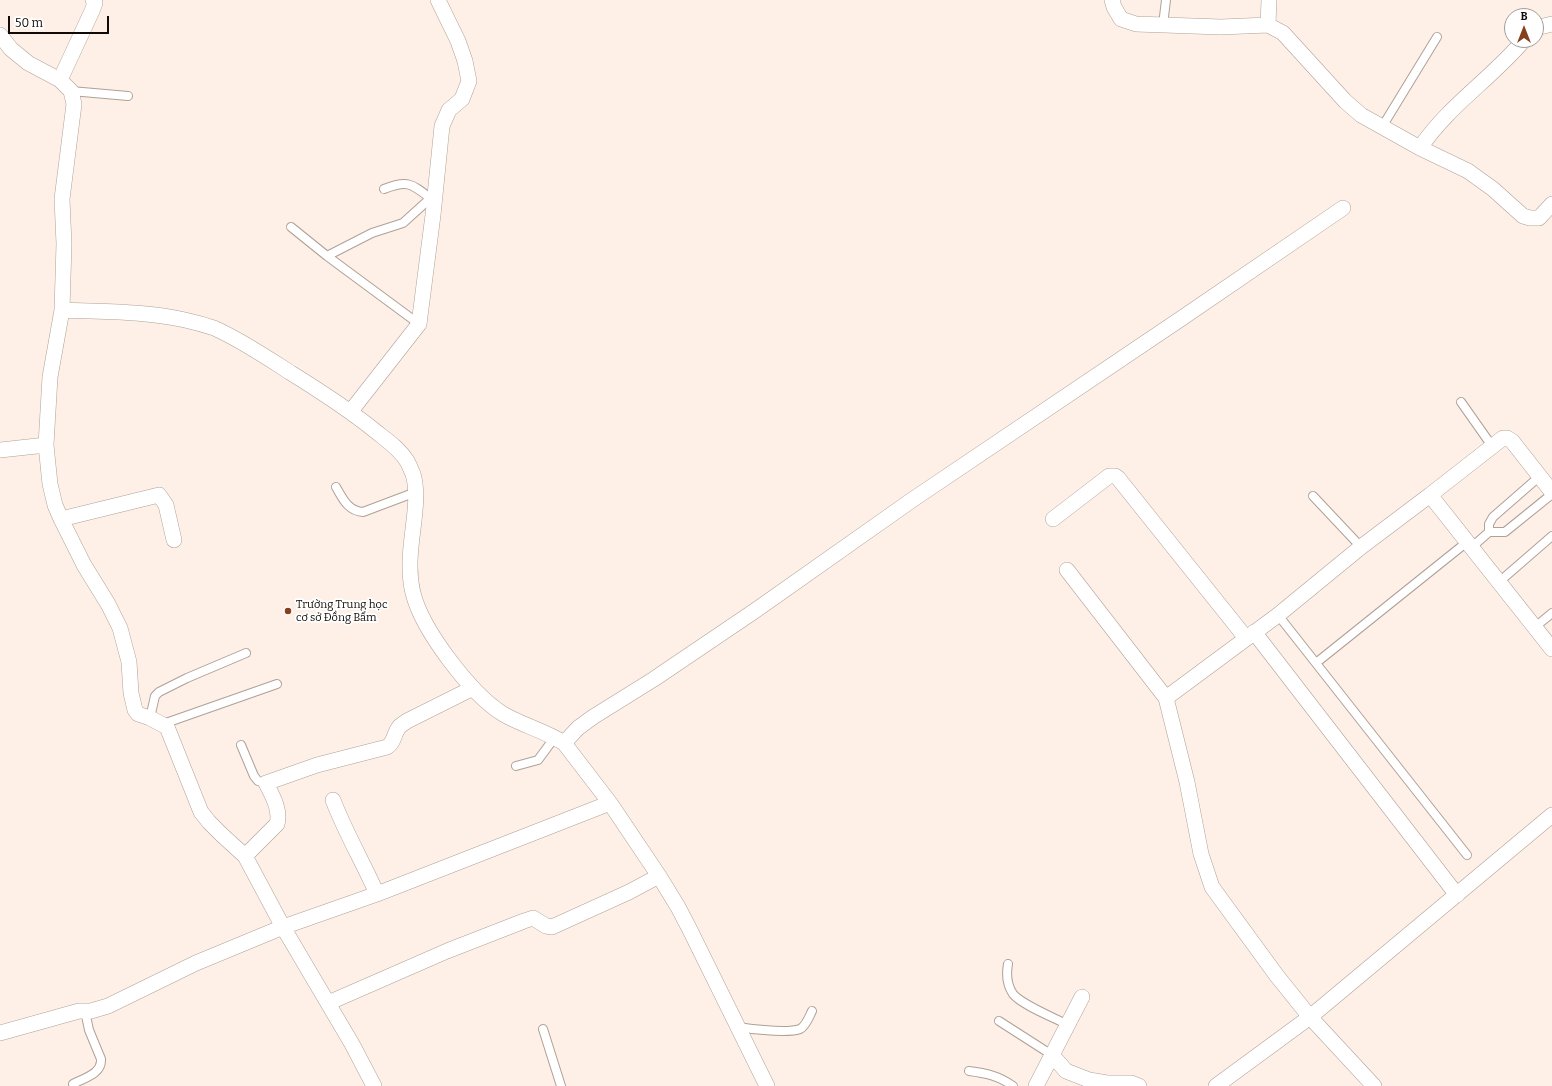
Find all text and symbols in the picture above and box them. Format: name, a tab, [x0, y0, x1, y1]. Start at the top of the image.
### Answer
scale bar	[10, 8, 111, 34]
north arrow	[1504, 8, 1544, 48]
text: B	[1520, 10, 1528, 23]
text: 50 m	[15, 16, 43, 30]
place label: Trường Trung học cơ sở Đồng Bẩm	[296, 598, 388, 624]
marker: Trường Trung học cơ sở Đồng Bẩm	[283, 606, 293, 616]

